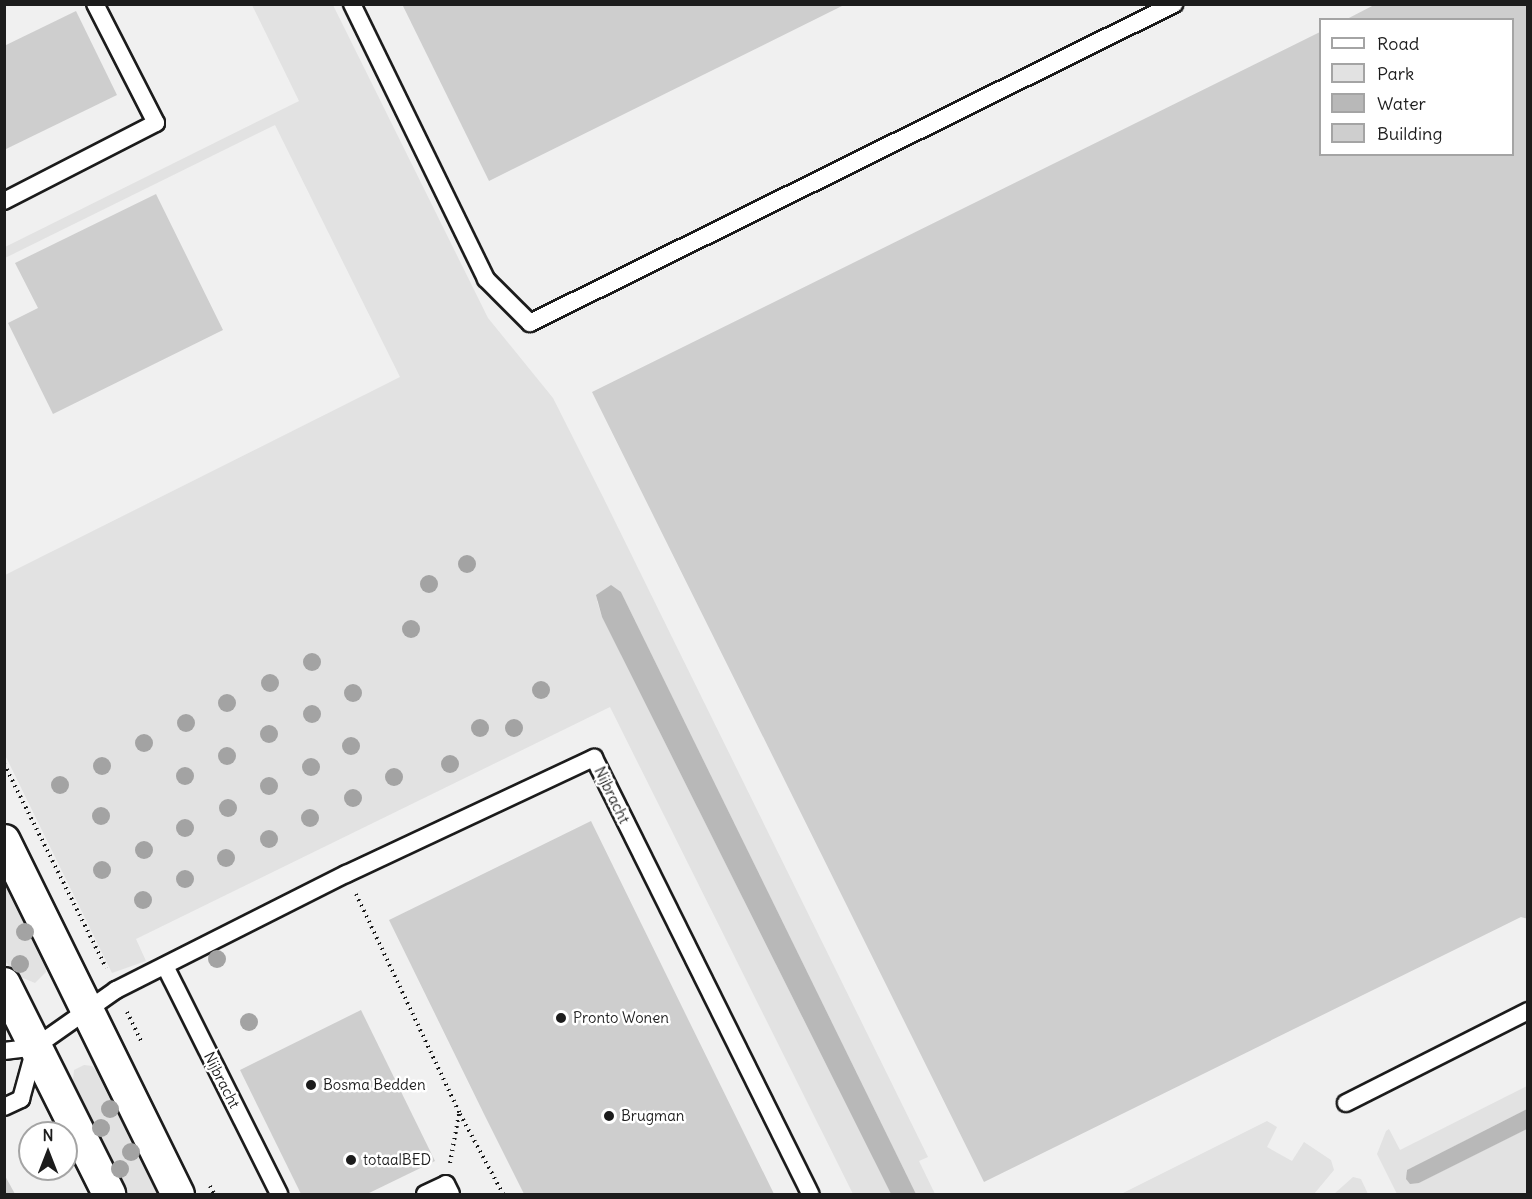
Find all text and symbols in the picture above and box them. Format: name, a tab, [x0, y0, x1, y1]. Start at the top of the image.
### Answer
legend	[1319, 18, 1514, 156]
text: Road	[1377, 32, 1419, 55]
text: Park	[1377, 62, 1414, 85]
text: Water	[1377, 92, 1426, 115]
text: Building	[1377, 122, 1442, 145]
street label: Nijbracht	[591, 764, 633, 826]
place label: Pronto Wonen	[573, 1009, 669, 1027]
marker: Pronto Wonen	[554, 1011, 568, 1025]
street label: Nijbracht	[200, 1049, 244, 1111]
place label: Bosma Bedden	[323, 1076, 426, 1094]
marker: Bosma Bedden	[304, 1078, 318, 1092]
place label: Brugman	[621, 1107, 684, 1125]
marker: Brugman	[602, 1109, 616, 1123]
north arrow	[18, 1121, 78, 1181]
text: N	[42, 1125, 54, 1145]
place label: totaalBED	[363, 1151, 431, 1169]
marker: totaalBED	[344, 1153, 358, 1167]

